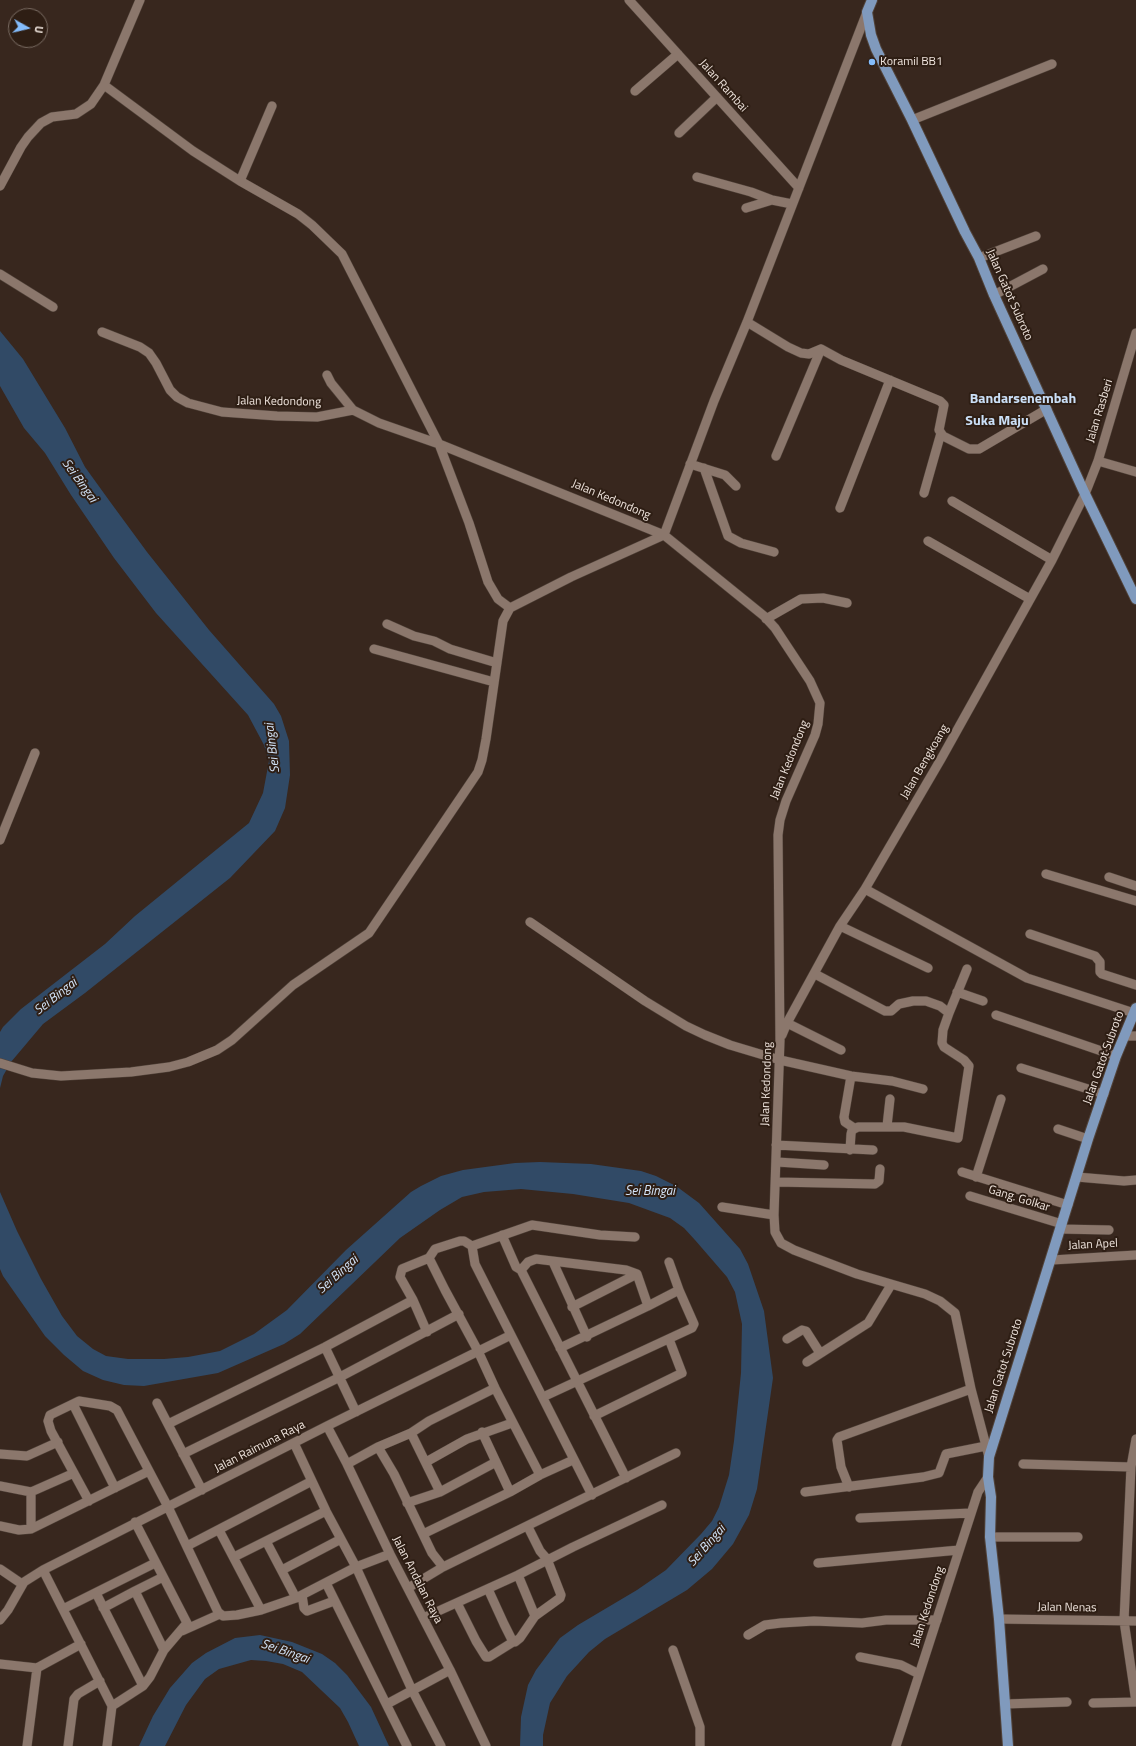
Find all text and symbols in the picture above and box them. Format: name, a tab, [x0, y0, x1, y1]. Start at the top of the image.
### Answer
north arrow	[8, 8, 48, 48]
text: U	[30, 25, 47, 34]
place label: Koramil BB1	[880, 55, 943, 69]
street label: Jalan Rambai	[696, 57, 750, 115]
marker: Koramil BB1	[867, 57, 877, 67]
street label: Jalan Gatot Subroto	[982, 247, 1036, 343]
street label: Jalan Rasberi	[1084, 378, 1116, 444]
district label: Bandarsenembah	[970, 392, 1076, 408]
street label: Jalan Kedondong	[237, 394, 321, 410]
district label: Suka Maju	[965, 414, 1029, 430]
water label: Sei Bingai	[58, 456, 100, 506]
street label: Jalan Kedondong	[569, 477, 653, 523]
street label: Jalan Kedondong	[768, 718, 812, 802]
water label: Sei Bingai	[262, 722, 284, 774]
street label: Jalan Bengkoang	[898, 722, 952, 802]
water label: Sei Bingai	[32, 975, 80, 1019]
street label: Jalan Gatot Subroto	[1080, 1009, 1128, 1107]
street label: Jalan Kedondong	[758, 1042, 776, 1126]
street label: Gang. Golkar	[986, 1183, 1052, 1215]
water label: Sei Bingai	[625, 1184, 675, 1200]
street label: Jalan Apel	[1068, 1237, 1118, 1253]
water label: Sei Bingai	[314, 1252, 362, 1298]
street label: Jalan Gatot Subroto	[982, 1317, 1026, 1415]
street label: Jalan Raimuna Raya	[212, 1418, 308, 1476]
water label: Sei Bingai	[685, 1522, 729, 1570]
street label: Jalan Andalan Raya	[389, 1534, 445, 1626]
street label: Jalan Kedondong	[908, 1565, 948, 1649]
street label: Jalan Nenas	[1037, 1600, 1097, 1616]
water label: Sei Bingai	[259, 1636, 311, 1668]

